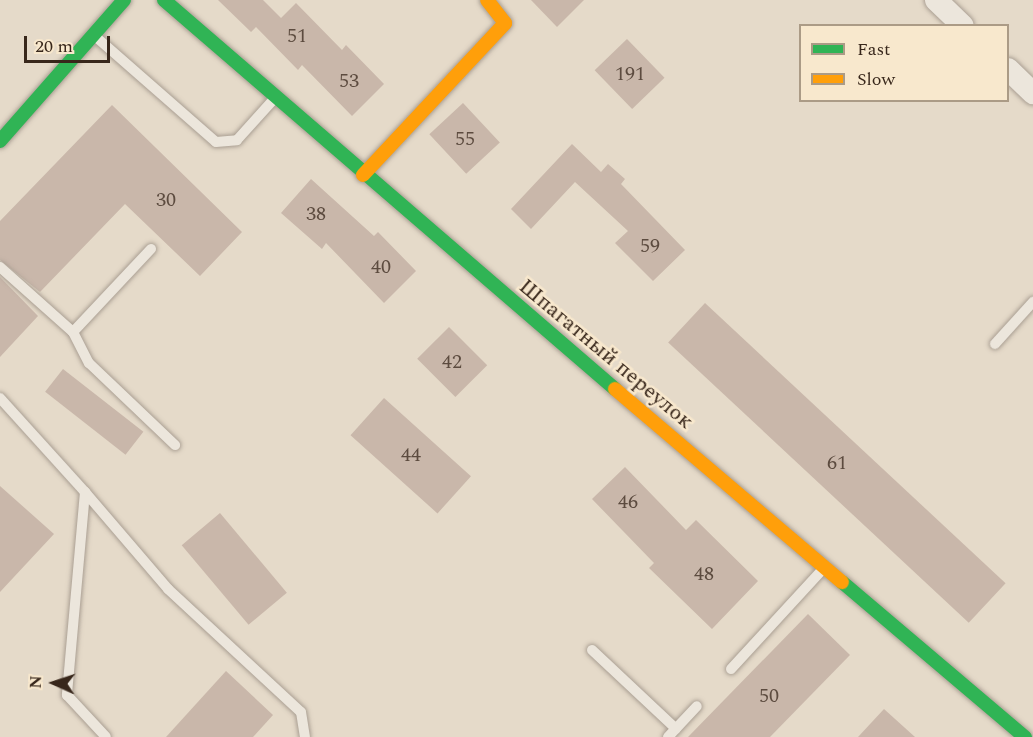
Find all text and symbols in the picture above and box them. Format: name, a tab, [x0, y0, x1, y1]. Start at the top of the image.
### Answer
scale bar	[27, 24, 112, 62]
house number: 51	[287, 24, 307, 48]
legend	[799, 24, 1009, 102]
text: 20 m	[35, 33, 73, 60]
text: Fast	[857, 36, 890, 63]
house number: 191	[615, 62, 645, 86]
text: Slow	[857, 66, 895, 93]
house number: 53	[339, 69, 359, 93]
house number: 55	[455, 127, 475, 151]
house number: 30	[156, 188, 176, 212]
house number: 38	[306, 202, 326, 226]
house number: 59	[640, 234, 660, 258]
house number: 40	[371, 255, 391, 279]
street label: Шпагатный переулок	[513, 273, 699, 435]
house number: 42	[442, 350, 462, 374]
house number: 44	[401, 443, 421, 467]
house number: 61	[827, 451, 847, 475]
house number: 46	[618, 490, 638, 514]
house number: 48	[694, 562, 714, 586]
north arrow	[24, 653, 84, 713]
text: N	[24, 675, 48, 689]
house number: 50	[759, 684, 779, 708]

